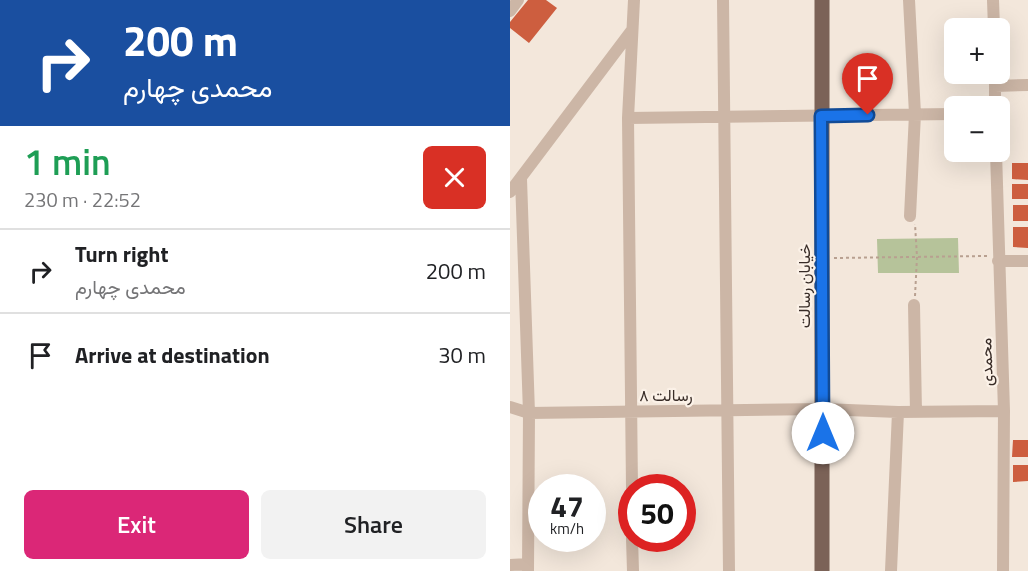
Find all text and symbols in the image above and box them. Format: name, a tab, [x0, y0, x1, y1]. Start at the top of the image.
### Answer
text: 200 m	[123, 8, 238, 72]
map controls	[944, 18, 1010, 162]
button: +	[944, 18, 1010, 84]
icon: right	[24, 24, 102, 102]
pin	[842, 53, 893, 115]
icon: arrive	[851, 62, 884, 95]
text: محمدی چهارم	[123, 66, 272, 107]
button: −	[944, 96, 1010, 162]
text: 1 min	[24, 134, 111, 189]
button: close	[423, 146, 486, 209]
text: 230 m · 22:52	[24, 184, 141, 215]
text: Turn right	[75, 237, 169, 271]
street label: خیابان رسالت	[792, 243, 816, 328]
text: 200 m	[426, 254, 486, 288]
icon: right	[24, 255, 57, 288]
text: محمدی چهارم	[75, 271, 186, 302]
street label: محمدی	[973, 337, 999, 387]
text: Arrive at destination	[75, 338, 270, 372]
text: 30 m	[438, 338, 486, 372]
icon: arrive	[24, 339, 57, 372]
street label: ۸ رسالت	[639, 383, 693, 407]
position arrow	[791, 401, 855, 465]
speed limit sign: 50	[618, 474, 696, 552]
text: 47	[550, 483, 584, 529]
button: Exit	[24, 490, 249, 559]
button: Share	[261, 490, 486, 559]
text: km/h	[550, 517, 584, 540]

